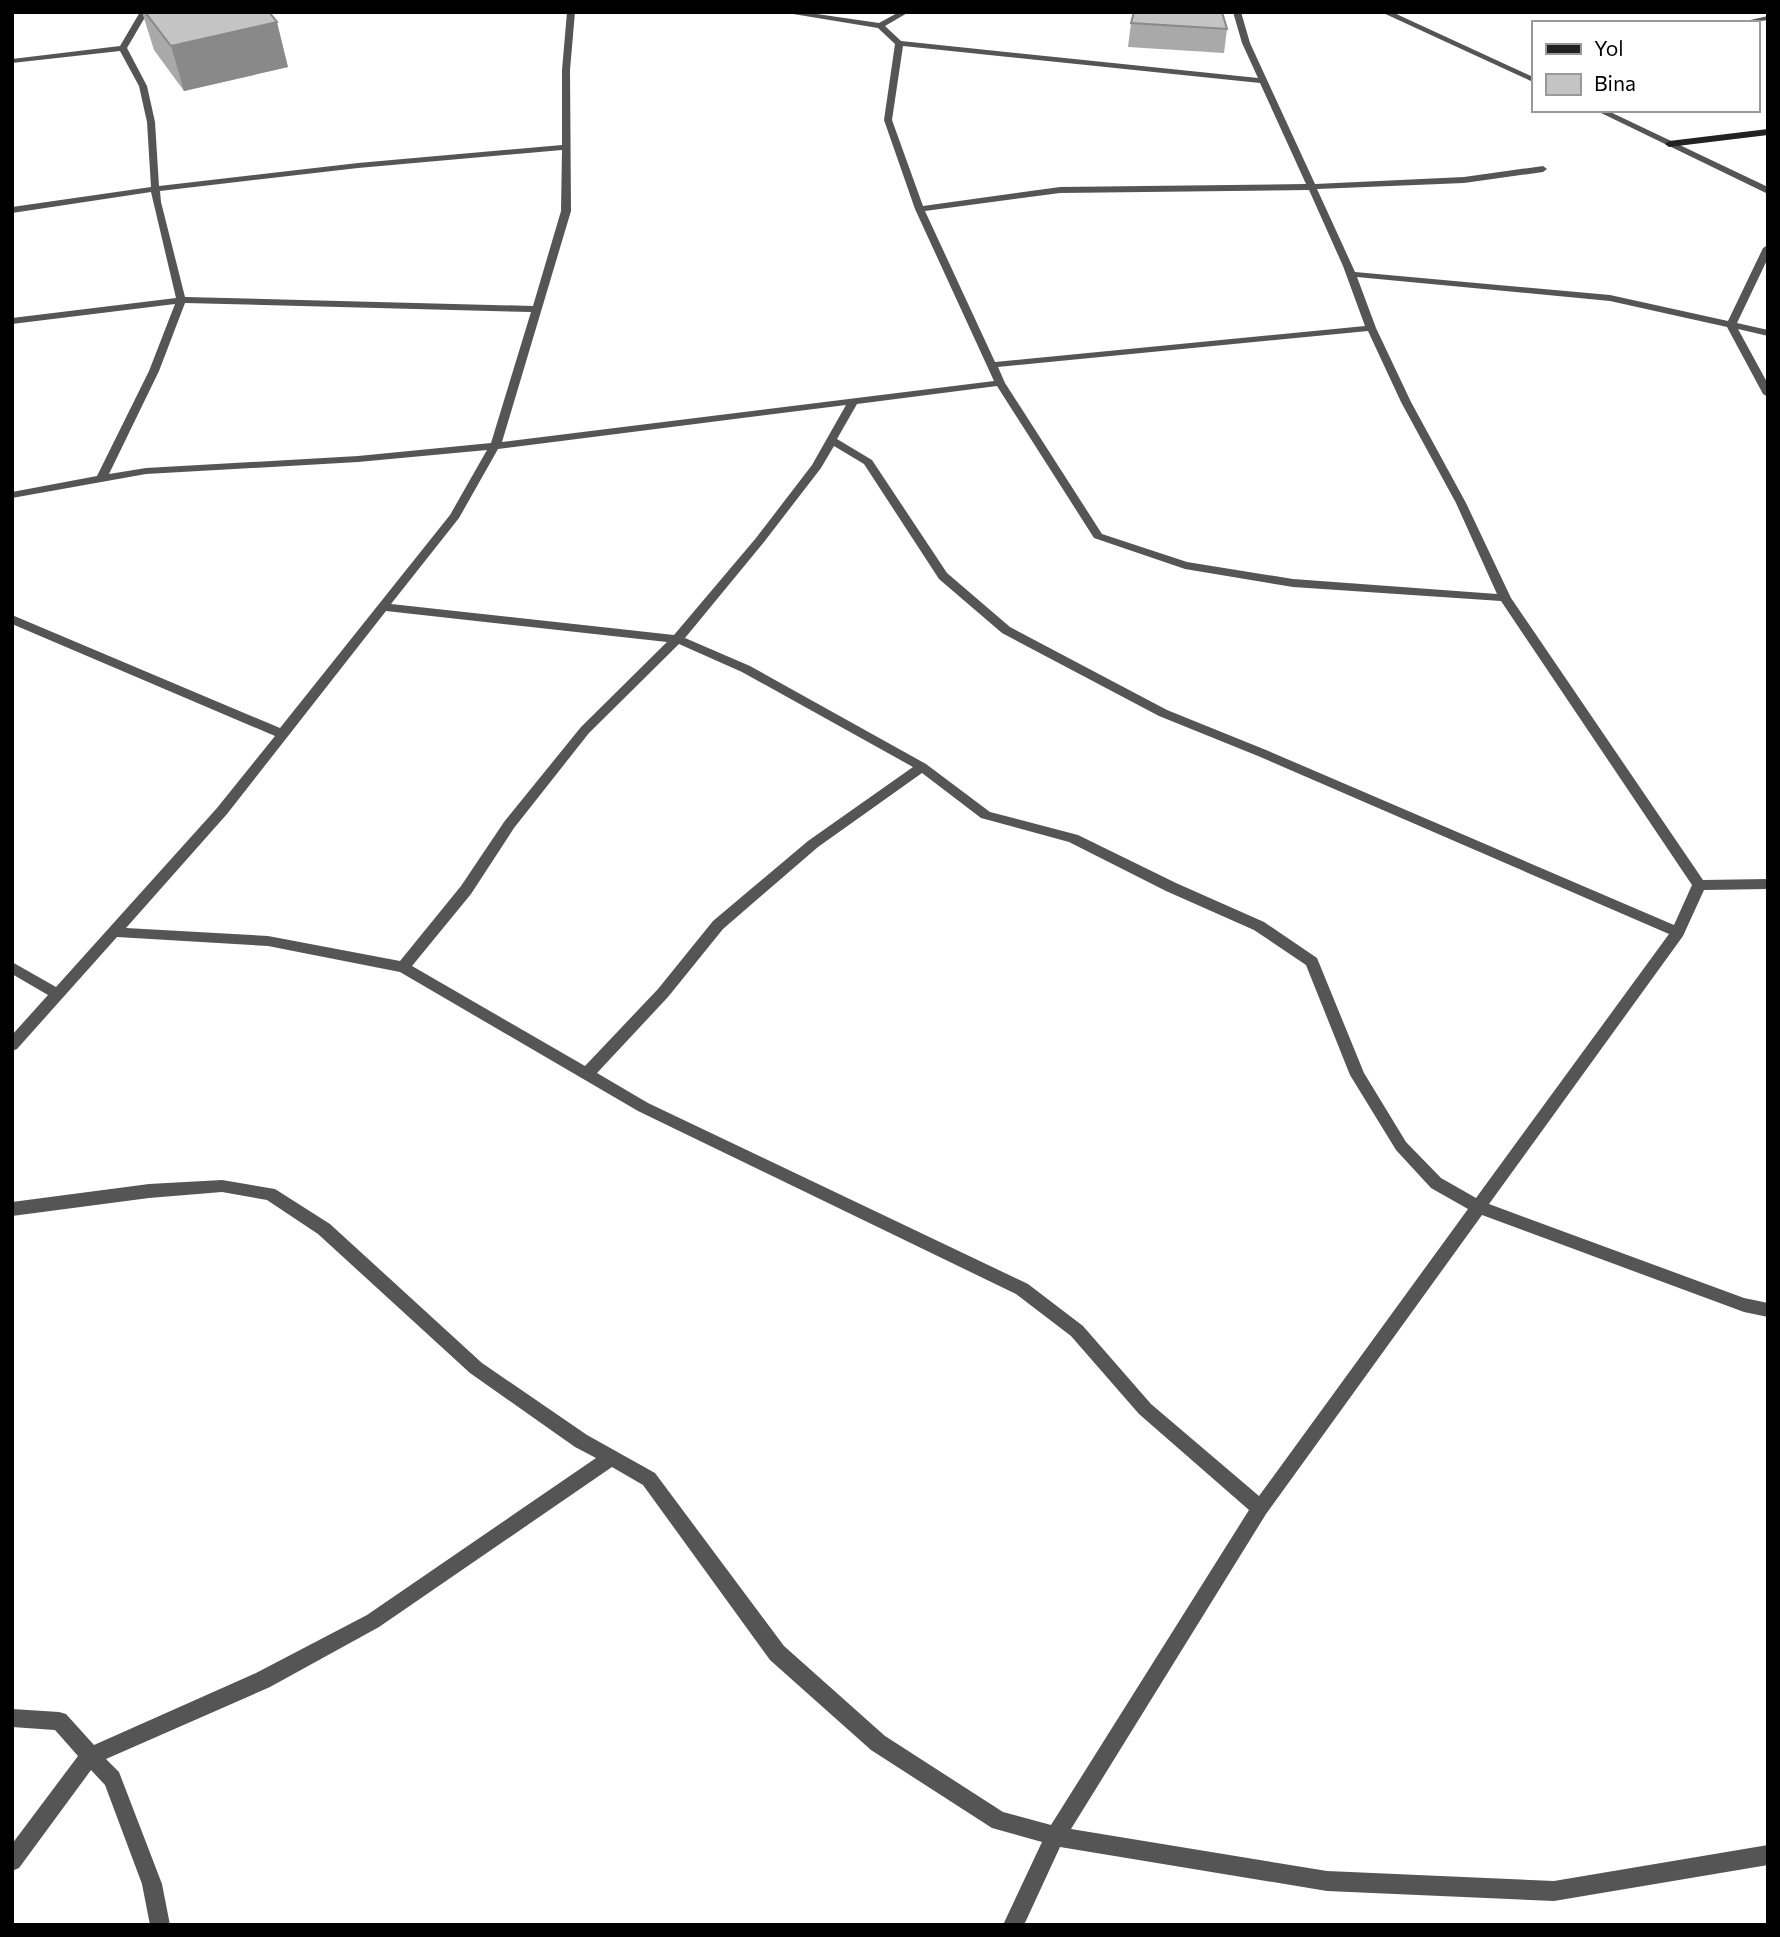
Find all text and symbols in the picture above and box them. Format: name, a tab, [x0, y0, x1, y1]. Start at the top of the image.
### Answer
legend	[1532, 21, 1759, 112]
text: Yol	[1594, 35, 1624, 60]
text: Bina	[1594, 70, 1636, 95]

